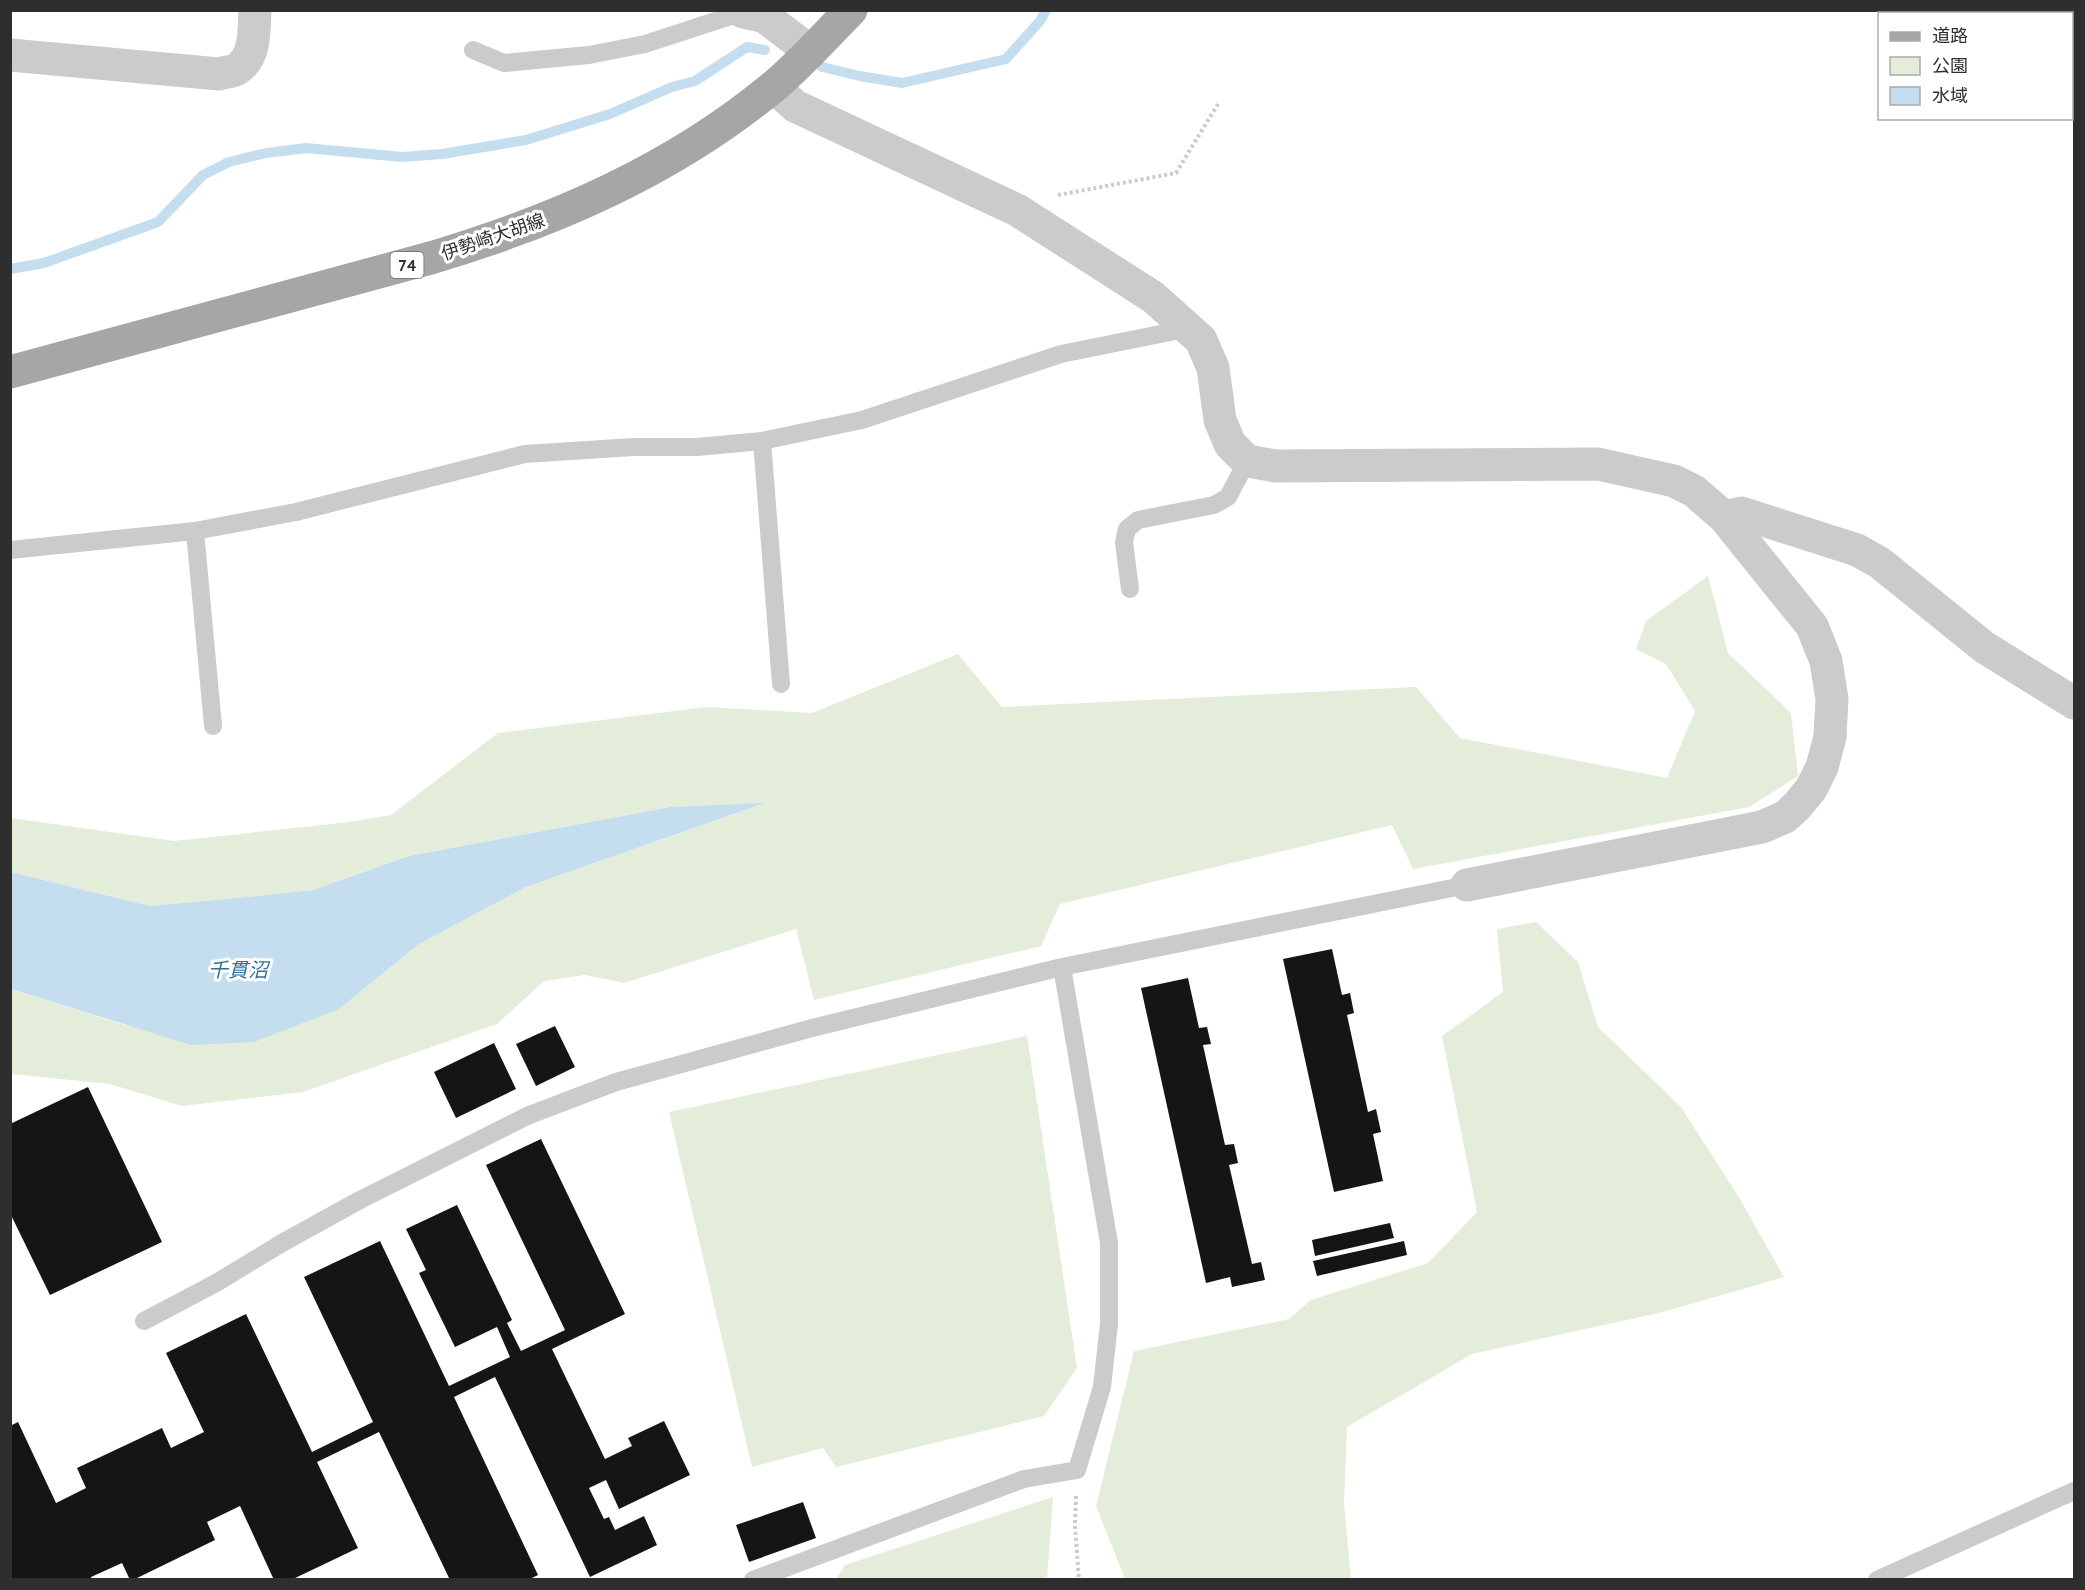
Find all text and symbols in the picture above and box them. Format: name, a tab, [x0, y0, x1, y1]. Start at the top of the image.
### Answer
legend	[1878, 12, 2073, 120]
text: 道路	[1932, 24, 1968, 47]
text: 公園	[1932, 54, 1968, 77]
text: 水域	[1932, 84, 1968, 107]
street label: 伊勢崎大胡線	[438, 208, 548, 265]
road number: 74	[390, 252, 424, 278]
water label: 千貫沼	[208, 957, 271, 983]

